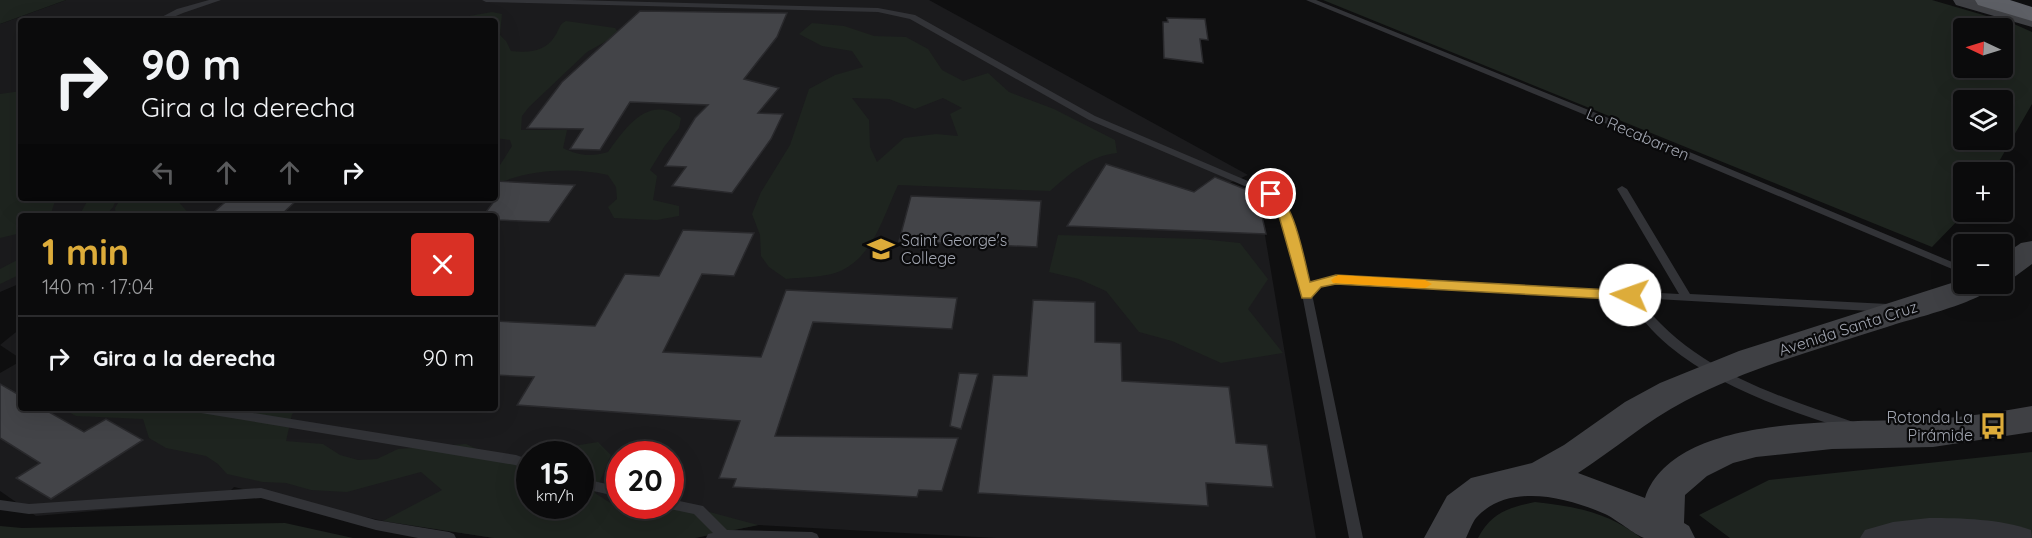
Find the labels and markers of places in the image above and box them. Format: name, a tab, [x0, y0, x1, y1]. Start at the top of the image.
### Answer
pin	[1245, 168, 1296, 219]
place label: Saint George's College	[901, 230, 1007, 268]
school or university icon: Saint George's College	[866, 234, 896, 264]
place label: Rotonda La Pirámide	[1886, 407, 1973, 445]
bus stop icon: Rotonda La Pirámide	[1978, 411, 2008, 441]

